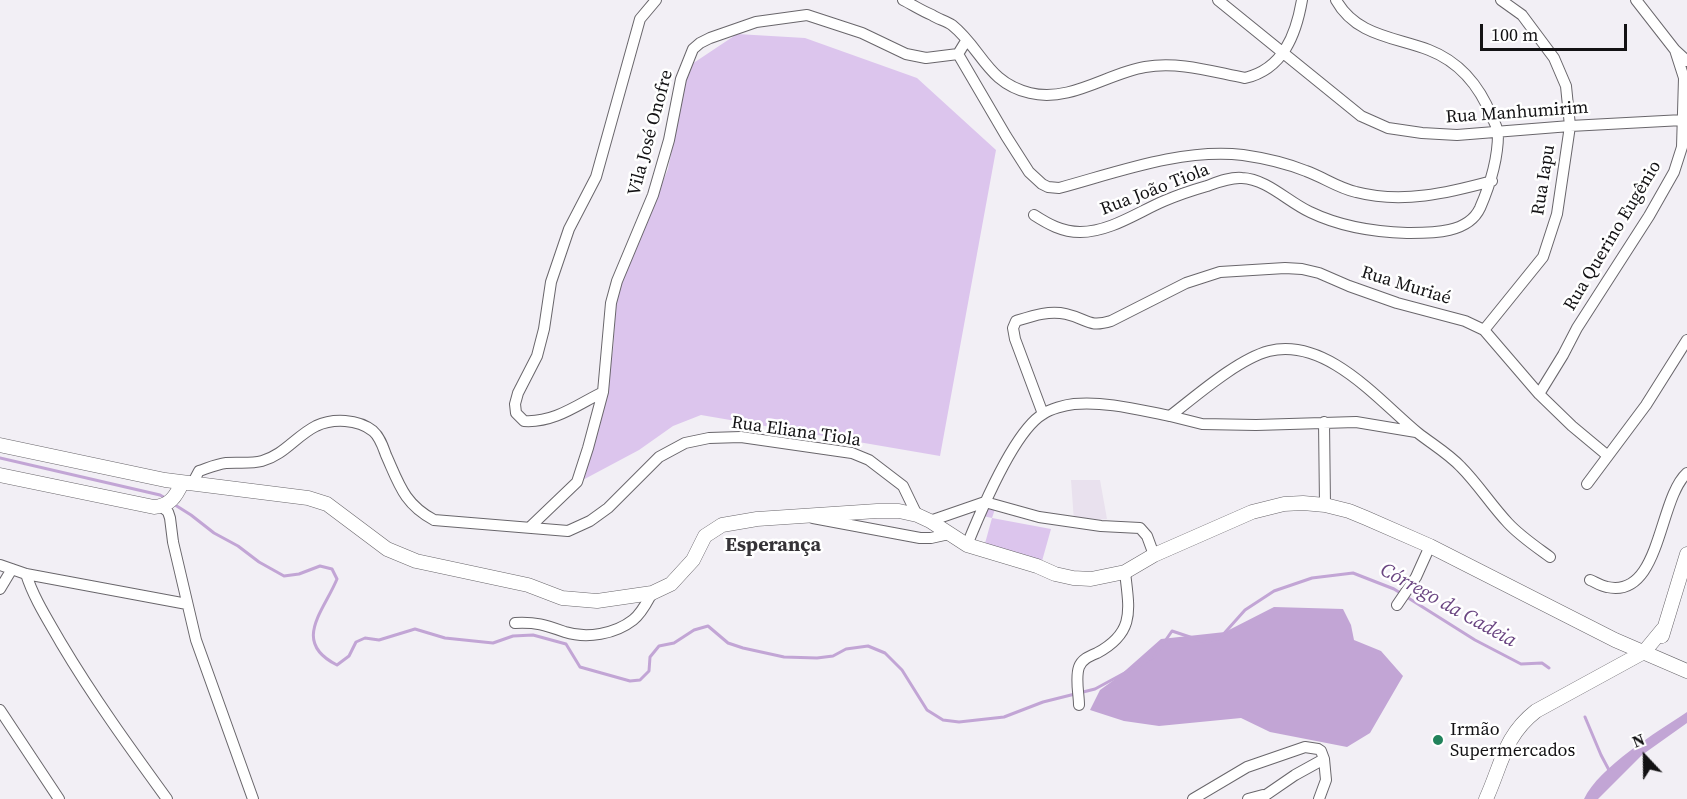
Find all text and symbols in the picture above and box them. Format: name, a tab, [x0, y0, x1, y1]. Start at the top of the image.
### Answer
scale bar	[1483, 12, 1630, 50]
text: 100 m	[1491, 22, 1538, 47]
street label: Vila José Onofre	[624, 68, 678, 198]
street label: Rua Manhumirim	[1445, 97, 1589, 129]
street label: Rua Iapu	[1528, 143, 1560, 217]
street label: Rua Querino Eugênio	[1560, 157, 1666, 315]
street label: Rua João Tiola	[1097, 159, 1213, 221]
street label: Rua Muriaé	[1358, 262, 1454, 310]
street label: Rua Eliana Tiola	[730, 412, 862, 452]
district label: Esperança	[725, 534, 821, 558]
water label: Córrego da Cadeia	[1376, 559, 1520, 653]
place label: Irmão Supermercados	[1450, 719, 1575, 762]
north arrow	[1615, 727, 1675, 787]
text: N	[1629, 728, 1648, 753]
marker: Irmão Supermercados	[1431, 733, 1445, 747]

